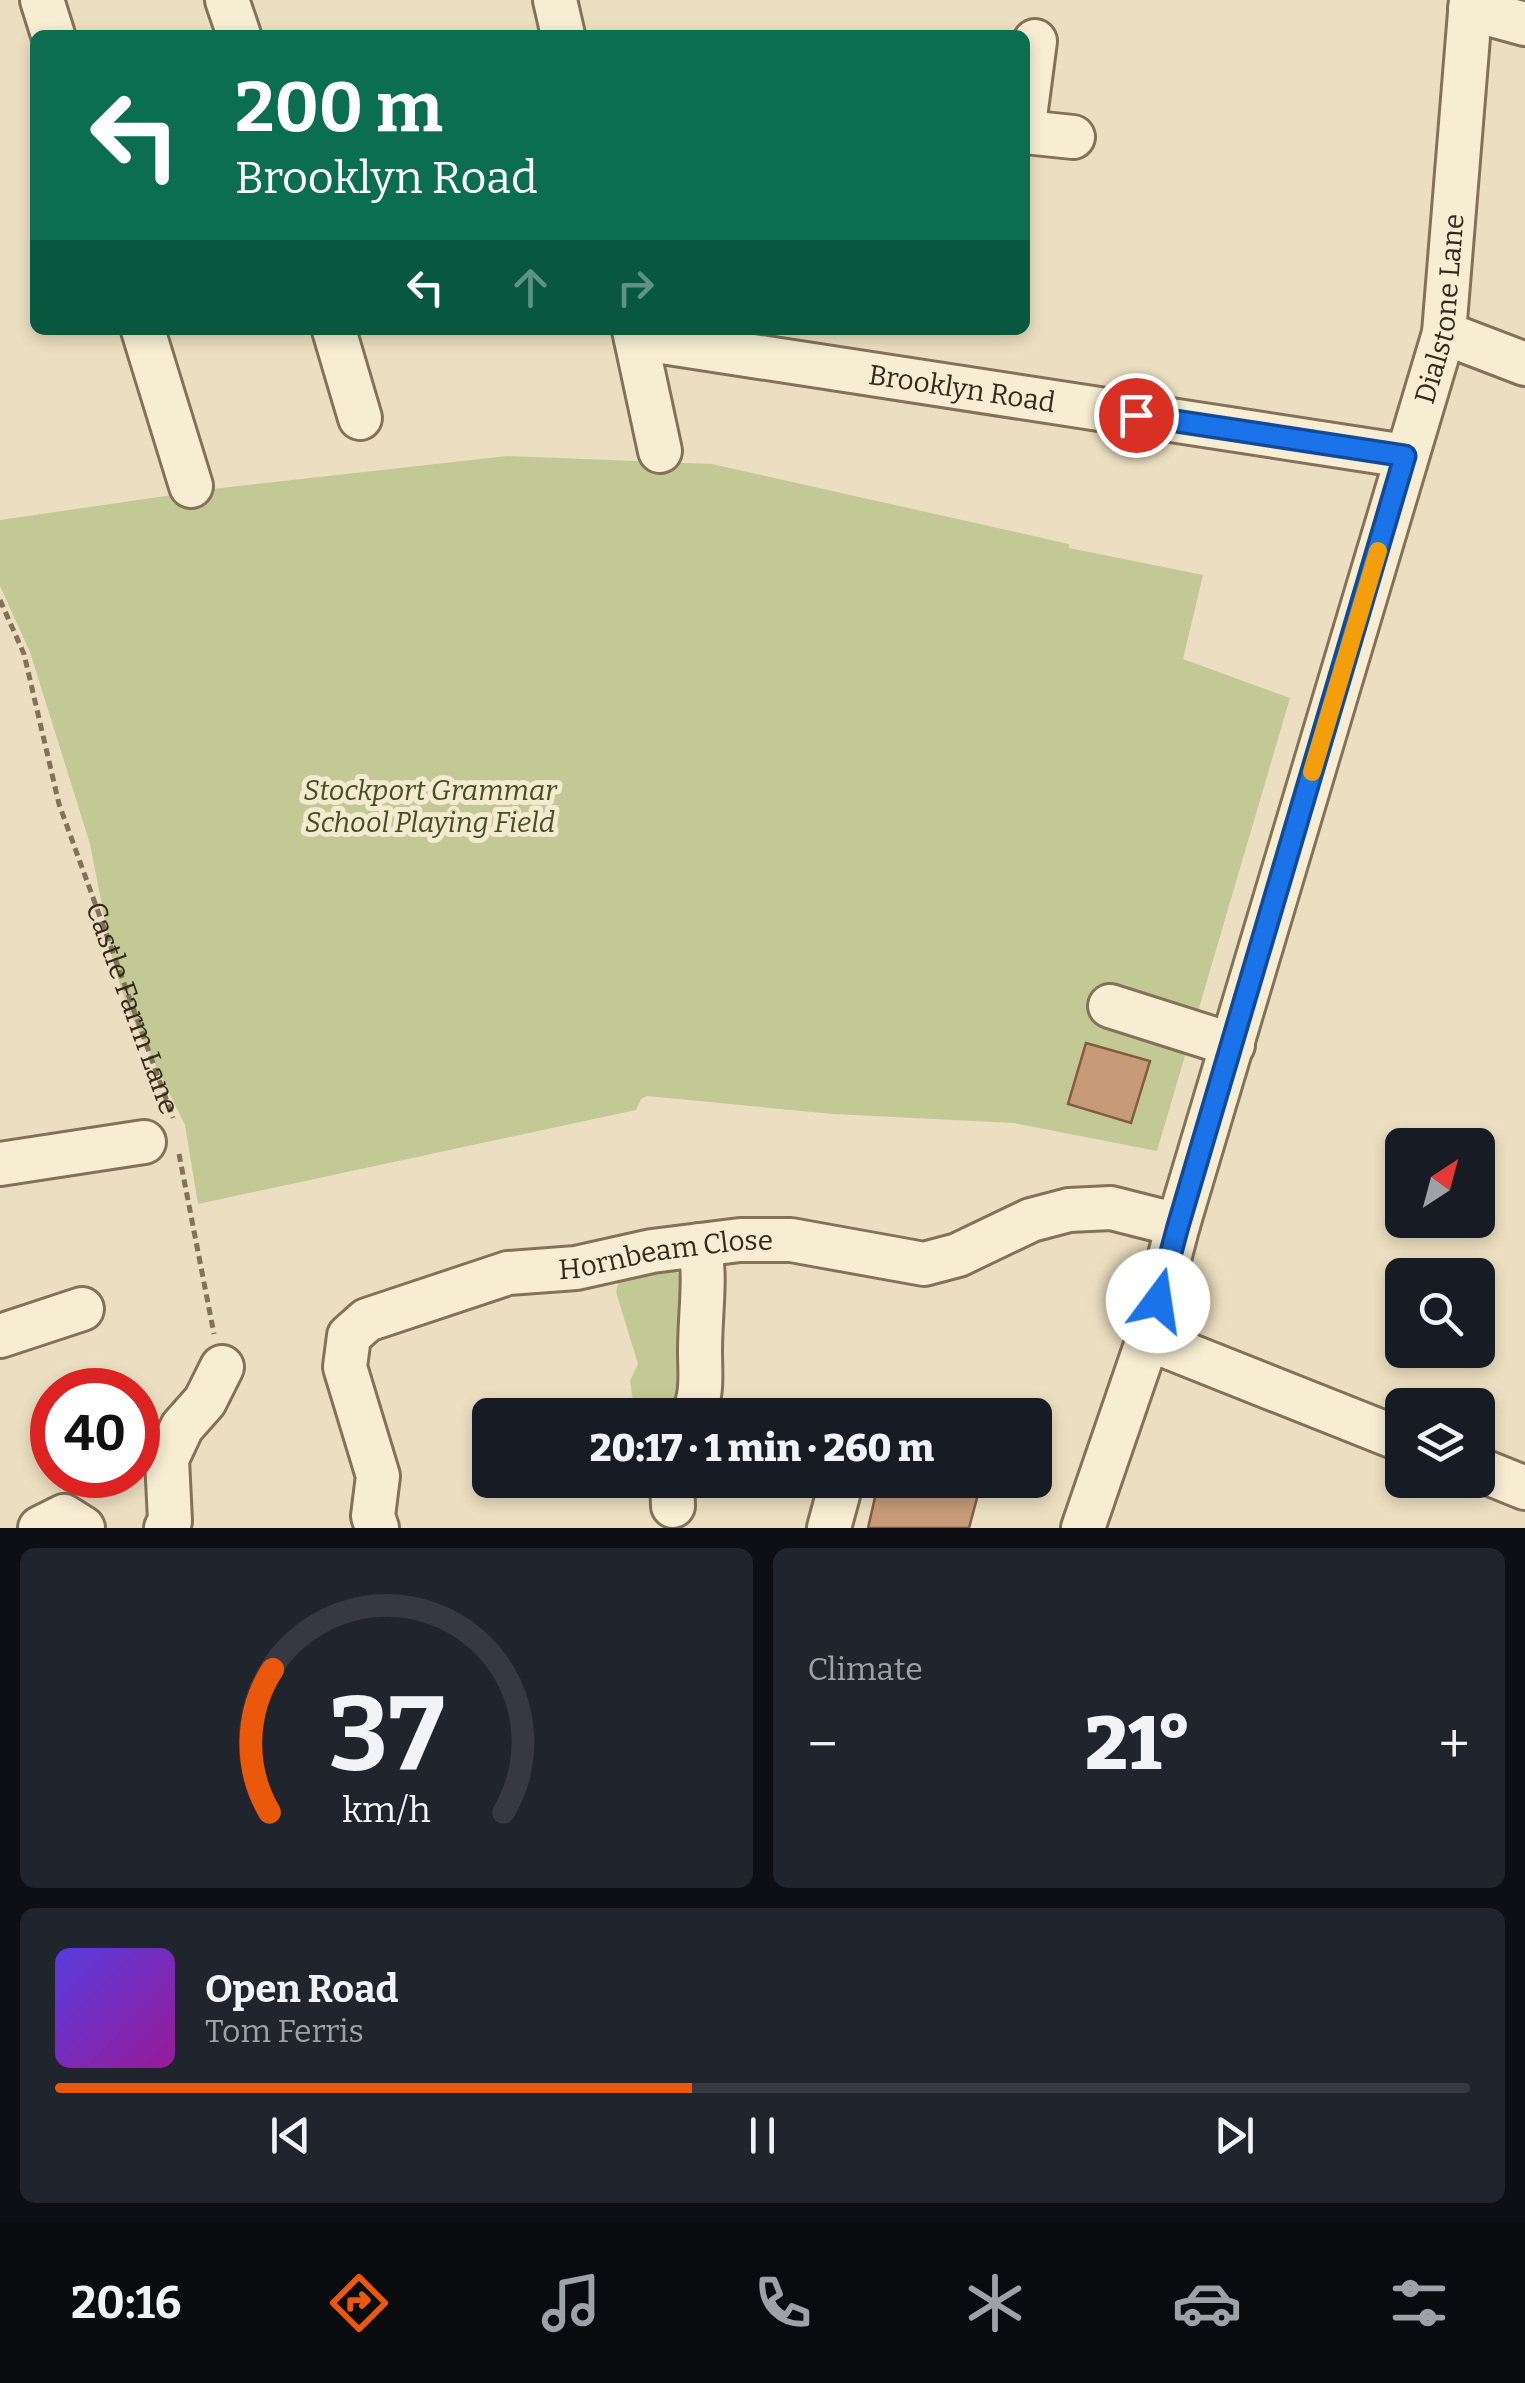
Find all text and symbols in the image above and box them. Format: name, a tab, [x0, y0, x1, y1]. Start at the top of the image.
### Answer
text: 200 m	[235, 66, 443, 150]
icon: left	[70, 70, 200, 200]
text: Brooklyn Road	[235, 151, 538, 205]
street label: Dialstone Lane	[1408, 212, 1471, 408]
icon: left	[398, 260, 453, 315]
icon: ahead	[503, 260, 558, 315]
icon: right	[608, 260, 663, 315]
street label: Brooklyn Road	[866, 358, 1058, 419]
pin	[1094, 373, 1179, 458]
icon: arrive	[1109, 388, 1164, 443]
park label: Stockport Grammar School Playing Field	[303, 774, 558, 839]
street label: Castle Farm Lane	[79, 898, 186, 1119]
north arrow	[1385, 1128, 1495, 1238]
map controls	[1385, 1128, 1495, 1498]
street label: Hornbeam Close	[557, 1224, 773, 1286]
position arrow	[1106, 1249, 1210, 1353]
button: search	[1385, 1258, 1495, 1368]
speed limit sign: 40	[30, 1368, 160, 1498]
button: layers	[1385, 1388, 1495, 1498]
text: 20:17 · 1 min · 260 m	[590, 1425, 934, 1471]
text: Climate	[808, 1650, 923, 1688]
text: 37	[328, 1673, 444, 1798]
text: 21°	[1085, 1699, 1191, 1789]
text: −	[808, 1712, 838, 1778]
text: +	[1439, 1712, 1470, 1778]
text: km/h	[342, 1789, 430, 1831]
text: Open Road	[205, 1966, 398, 2012]
text: Tom Ferris	[205, 2012, 364, 2050]
icon: previous	[263, 2108, 318, 2163]
icon: pause	[735, 2108, 790, 2163]
icon: next	[1207, 2108, 1262, 2163]
icon: directions	[324, 2268, 394, 2338]
icon: music	[536, 2268, 606, 2338]
icon: phone	[748, 2268, 818, 2338]
icon: climate	[960, 2268, 1030, 2338]
icon: car	[1172, 2268, 1242, 2338]
icon: filters	[1384, 2268, 1454, 2338]
text: 20:16	[71, 2276, 181, 2330]

